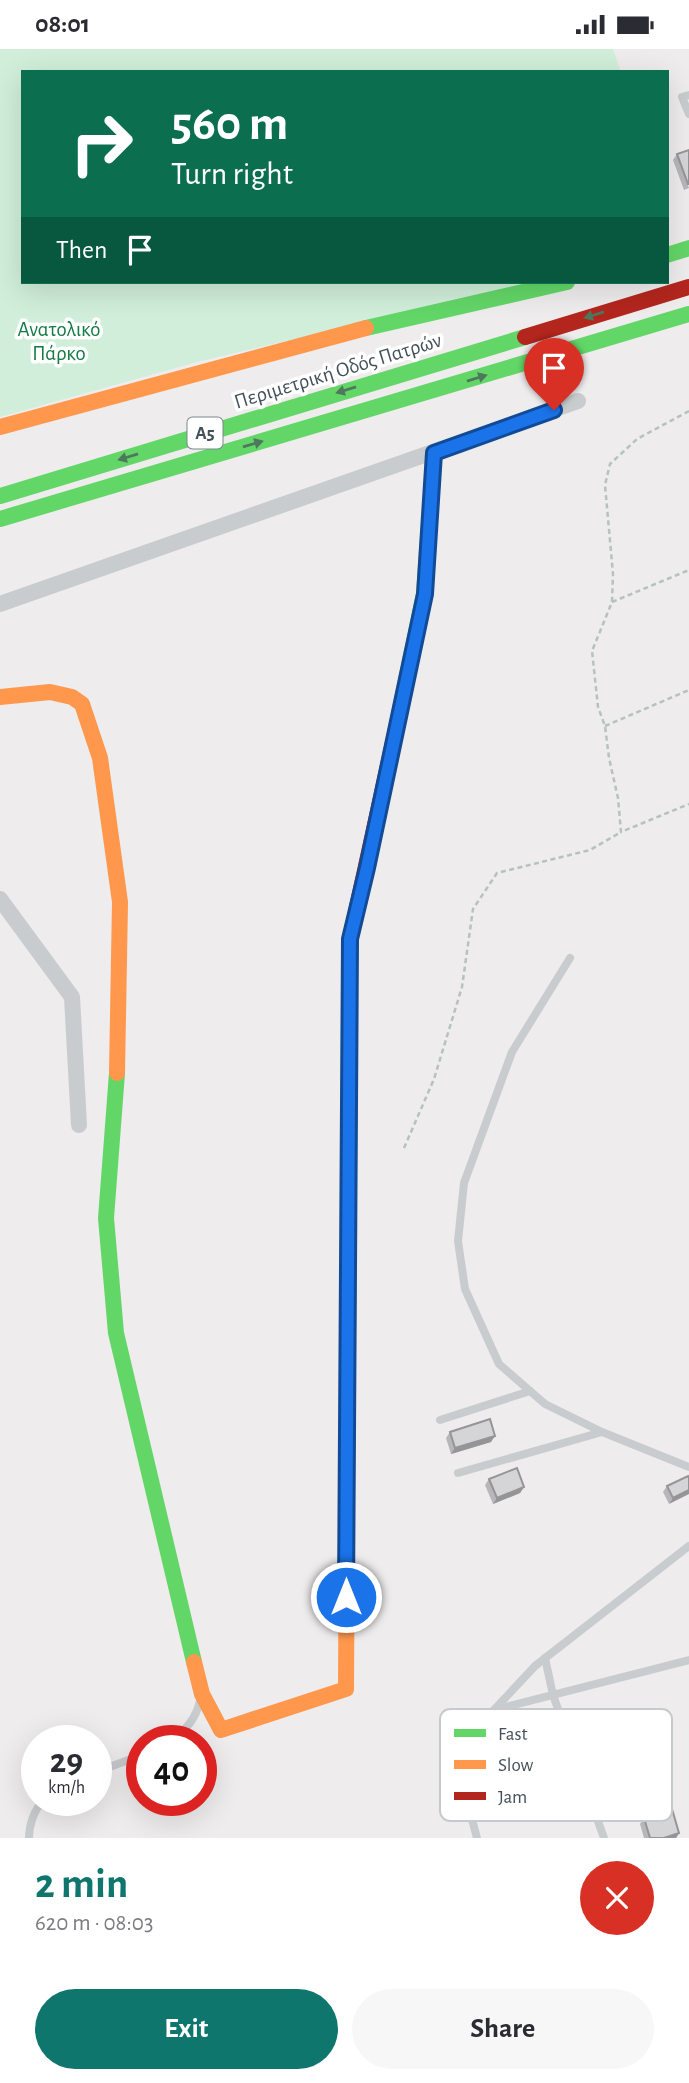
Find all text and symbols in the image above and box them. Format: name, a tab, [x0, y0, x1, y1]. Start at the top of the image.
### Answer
text: 08:01	[35, 11, 90, 37]
icon: right	[56, 98, 147, 189]
text: 560 m	[171, 100, 288, 149]
text: Turn right	[171, 158, 293, 190]
icon: arrive	[121, 231, 159, 269]
text: Then	[56, 237, 107, 263]
one-way arrow	[584, 311, 605, 321]
park label: Ανατολικό Πάρκο	[18, 319, 100, 364]
street label: Περιμετρική Οδός Πατρών	[232, 329, 444, 413]
pin	[524, 338, 584, 410]
icon: arrive	[535, 349, 573, 387]
one-way arrow	[467, 373, 488, 383]
one-way arrow	[335, 386, 356, 396]
road number: Α5	[188, 417, 222, 449]
one-way arrow	[243, 438, 264, 448]
one-way arrow	[117, 452, 138, 462]
position arrow	[309, 1560, 383, 1634]
legend	[440, 1709, 672, 1821]
speed limit sign: 40	[126, 1725, 217, 1816]
text: Fast	[498, 1725, 528, 1744]
text: 29	[50, 1744, 83, 1779]
text: Slow	[498, 1756, 534, 1775]
text: km/h	[48, 1779, 85, 1797]
text: Jam	[498, 1788, 527, 1807]
button: close	[580, 1861, 654, 1935]
text: 2 min	[35, 1863, 128, 1905]
text: 620 m · 08:03	[35, 1912, 153, 1935]
button: Exit	[35, 1989, 338, 2069]
button: Share	[352, 1989, 654, 2069]

